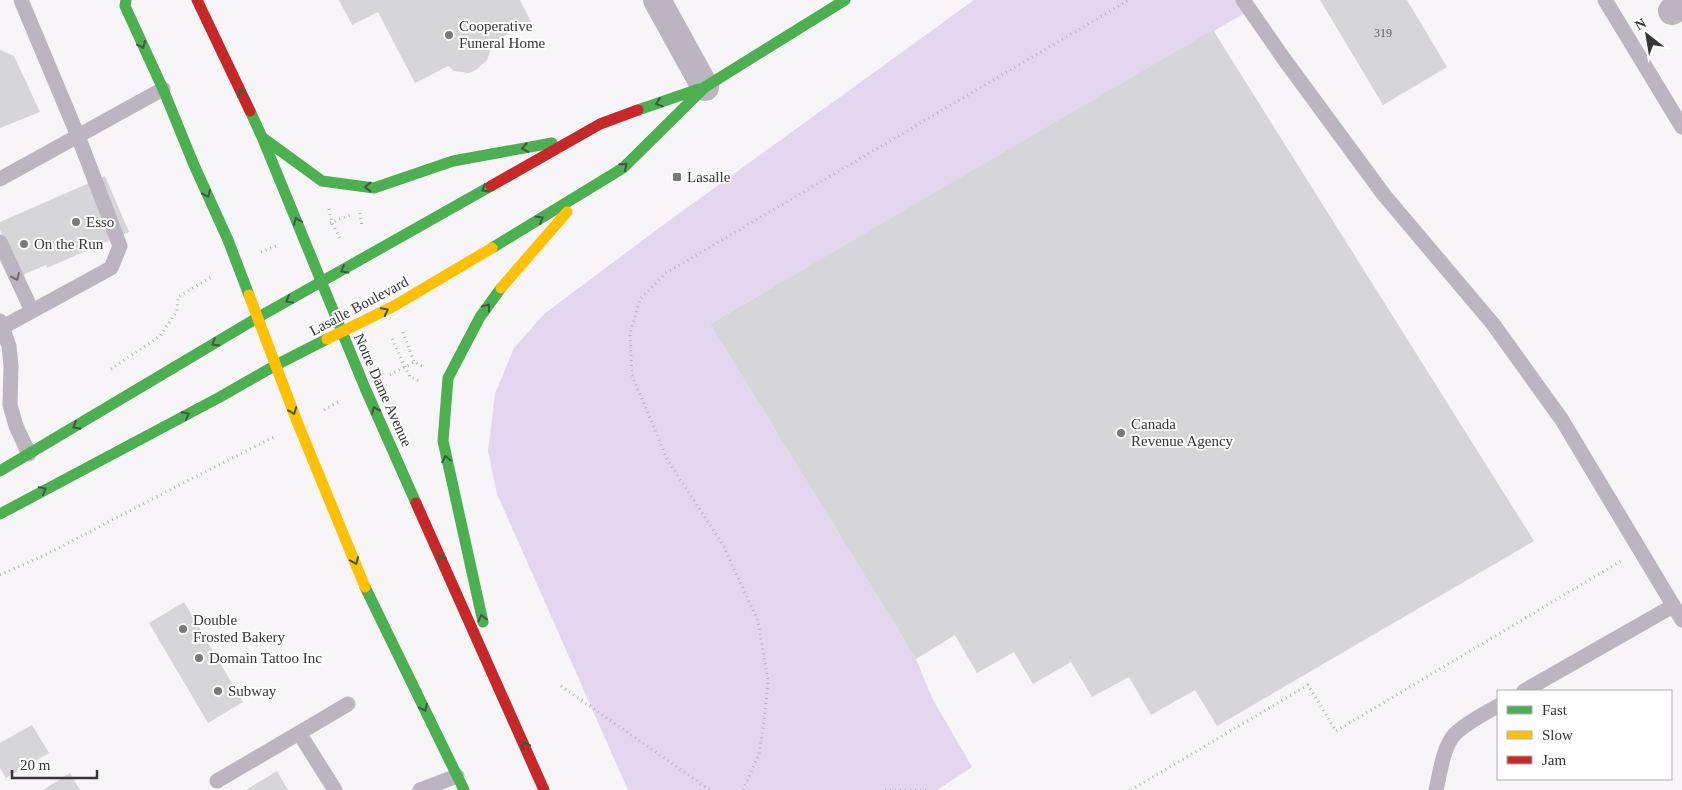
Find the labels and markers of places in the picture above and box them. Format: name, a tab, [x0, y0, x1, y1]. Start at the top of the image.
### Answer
place label: Cooperative Funeral Home	[459, 18, 546, 51]
marker: Cooperative Funeral Home	[443, 29, 455, 41]
place label: Lasalle	[687, 169, 731, 185]
marker: Lasalle	[671, 171, 683, 183]
place label: Esso	[86, 214, 114, 230]
marker: Esso	[70, 216, 82, 228]
place label: On the Run	[34, 236, 104, 252]
marker: On the Run	[18, 238, 30, 250]
place label: Canada Revenue Agency	[1131, 416, 1234, 449]
marker: Canada Revenue Agency	[1115, 427, 1127, 439]
place label: Double Frosted Bakery	[193, 612, 286, 645]
marker: Double Frosted Bakery	[177, 623, 189, 635]
place label: Domain Tattoo Inc	[209, 650, 322, 666]
marker: Domain Tattoo Inc	[193, 652, 205, 664]
place label: Subway	[228, 683, 277, 699]
marker: Subway	[212, 685, 224, 697]

